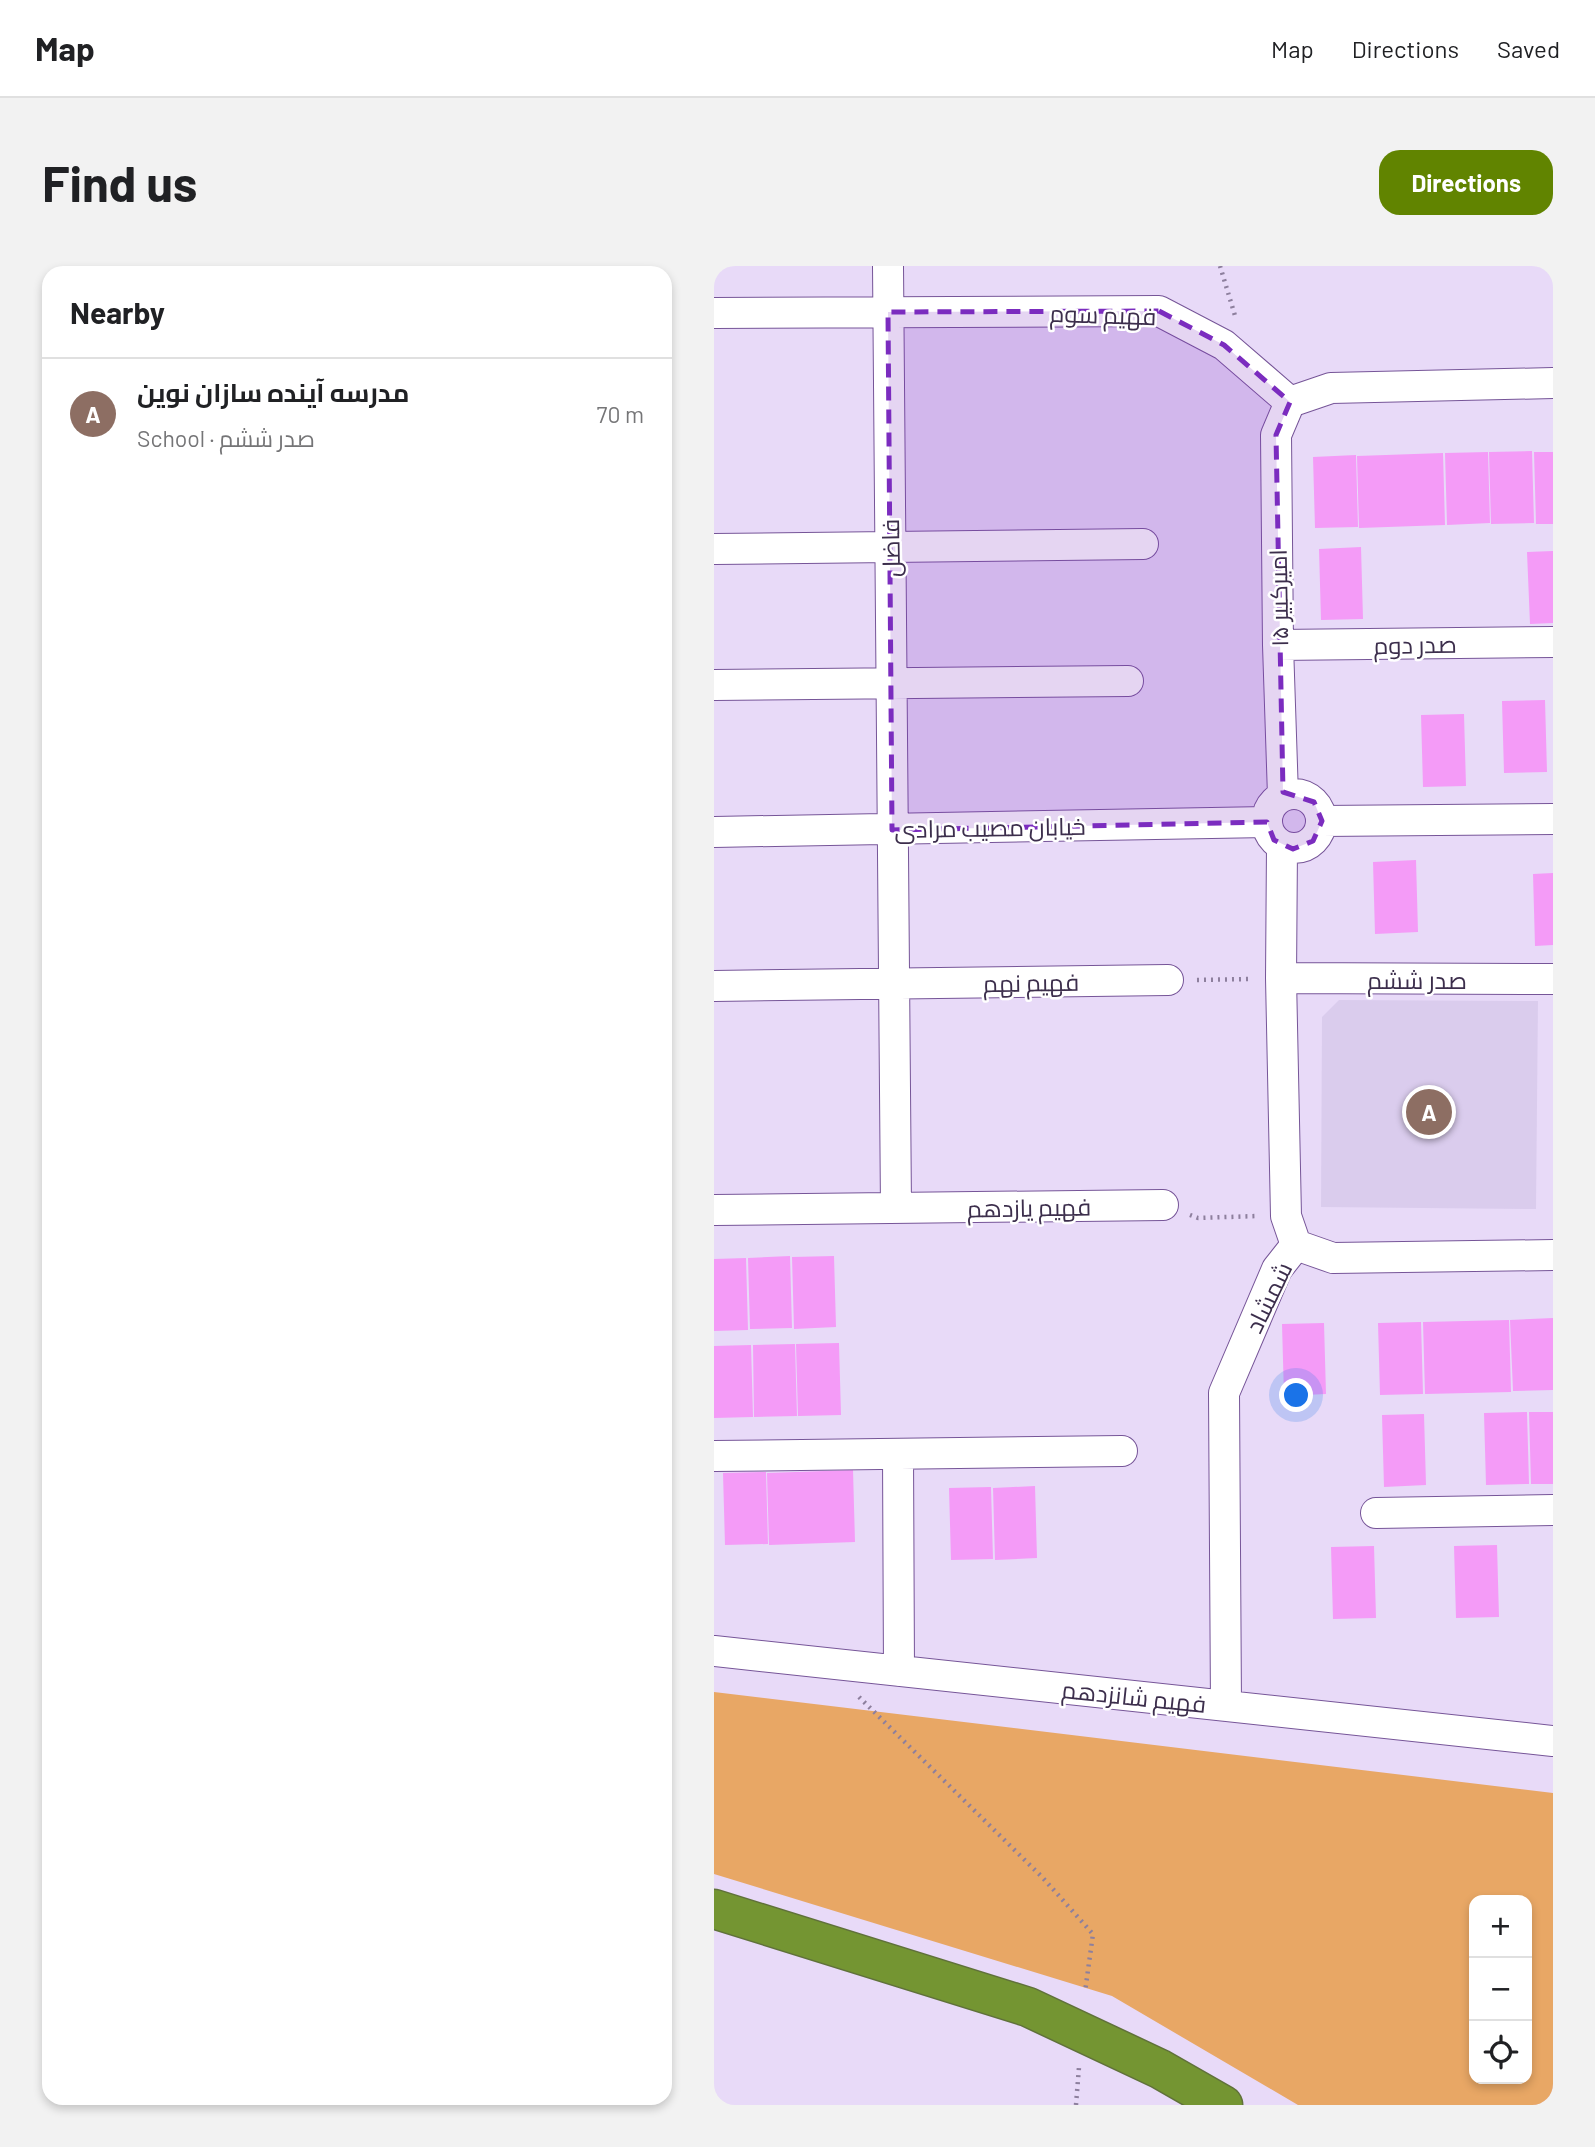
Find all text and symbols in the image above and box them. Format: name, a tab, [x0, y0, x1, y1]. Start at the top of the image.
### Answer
text: Map	[35, 28, 95, 68]
text: Map	[1271, 34, 1314, 63]
text: Directions	[1352, 34, 1459, 63]
text: Saved	[1497, 34, 1560, 63]
button: Directions	[1379, 150, 1553, 215]
text: Find us	[42, 153, 197, 212]
text: Nearby	[70, 294, 165, 330]
street label: فهیم سوم	[1049, 298, 1157, 333]
text: مدرسه آینده سازان نوین	[137, 376, 409, 407]
text: A	[85, 400, 101, 428]
text: 70 m	[597, 400, 644, 428]
text: School · صدر ششم	[137, 424, 315, 452]
street label: فاضل	[875, 519, 906, 577]
street label: امیرکبیر ۱۵	[1263, 549, 1293, 647]
street label: صدر دوم	[1373, 629, 1457, 662]
street label: خیابان مصیب مرادی	[894, 811, 1086, 844]
street label: صدر ششم	[1367, 965, 1467, 997]
street label: فهیم نهم	[983, 967, 1079, 1000]
pin: A	[1406, 1086, 1452, 1138]
street label: فهیم یازدهم	[967, 1191, 1091, 1226]
street label: شمشاد	[1238, 1257, 1298, 1337]
your location	[1279, 1378, 1313, 1412]
street label: فهیم شانزدهم	[1060, 1674, 1208, 1721]
map controls	[1469, 1895, 1532, 2084]
button: +	[1469, 1895, 1532, 1958]
button: −	[1469, 1958, 1532, 2021]
button: locate	[1469, 2021, 1532, 2084]

